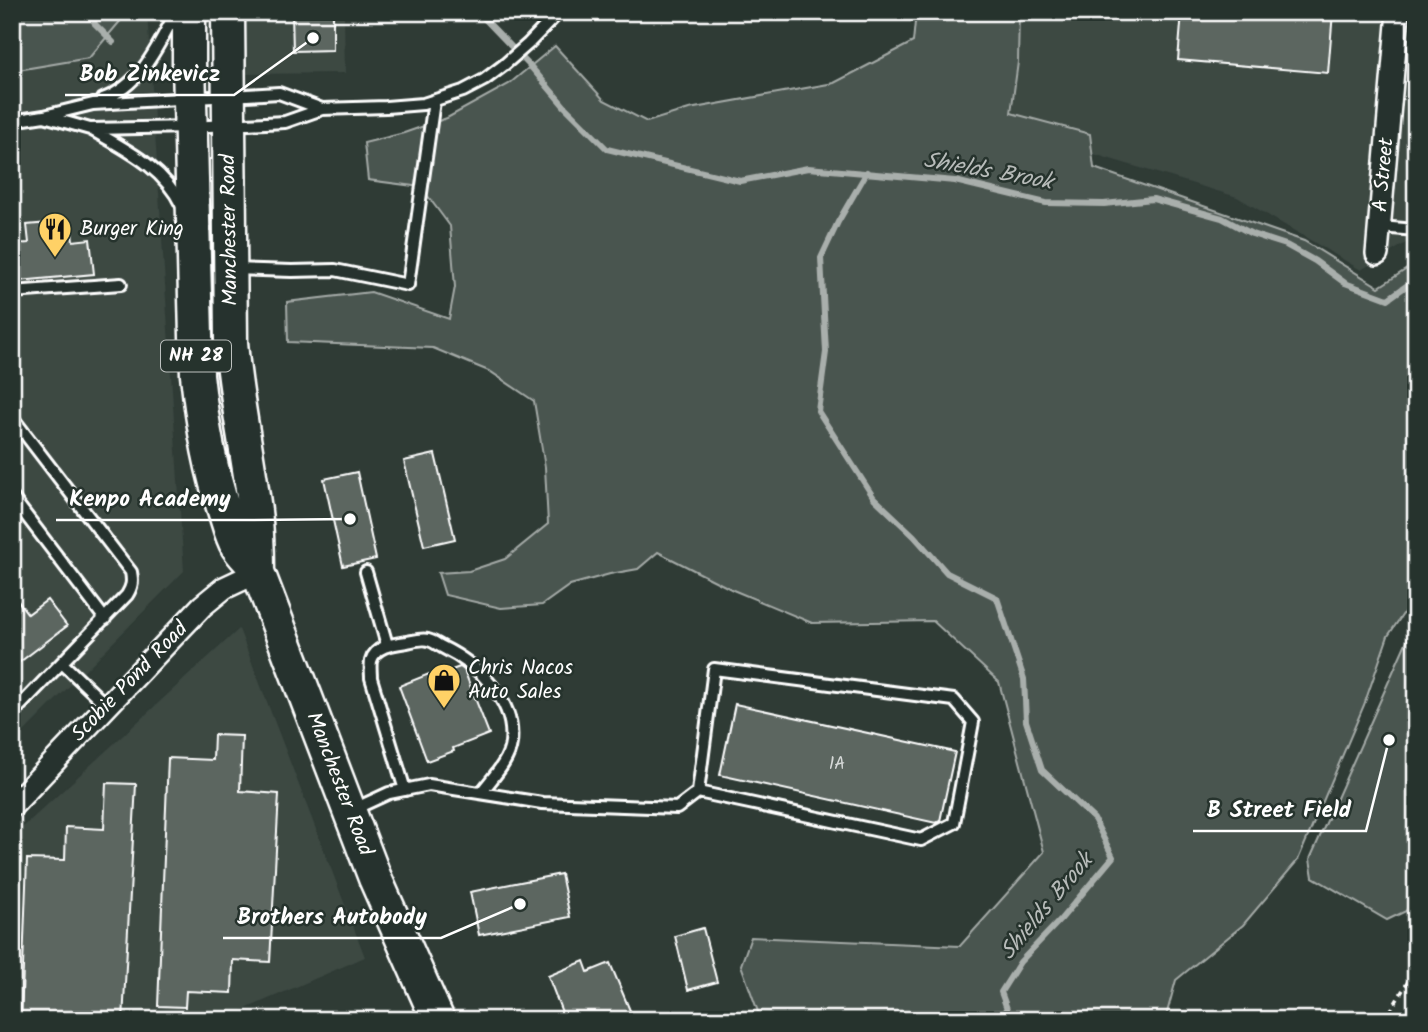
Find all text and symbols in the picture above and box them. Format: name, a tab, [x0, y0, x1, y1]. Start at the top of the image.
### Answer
callout: Bob Zinkevicz	[65, 51, 234, 95]
text: Bob Zinkevicz	[80, 57, 220, 93]
street label: A Street	[1364, 136, 1404, 214]
water label: Shields Brook	[921, 143, 1058, 202]
street label: Manchester Road	[212, 153, 248, 306]
restaurant icon: Burger King	[36, 210, 74, 259]
place label: Burger King	[80, 213, 184, 246]
road number: NH 28	[161, 340, 231, 372]
callout: Kenpo Academy	[56, 476, 245, 520]
text: Kenpo Academy	[69, 482, 231, 518]
street label: Scobie Pond Road	[64, 614, 197, 750]
place label: Chris Nacos Auto Sales	[468, 652, 573, 709]
shop icon: Chris Nacos Auto Sales	[425, 661, 463, 710]
street label: Manchester Road	[296, 707, 382, 861]
house number: 1A	[829, 750, 845, 779]
callout: B Street Field	[1193, 787, 1366, 831]
text: B Street Field	[1207, 793, 1352, 829]
water label: Shields Brook	[991, 843, 1105, 969]
callout: Brothers Autobody	[223, 894, 441, 938]
text: Brothers Autobody	[237, 900, 427, 936]

